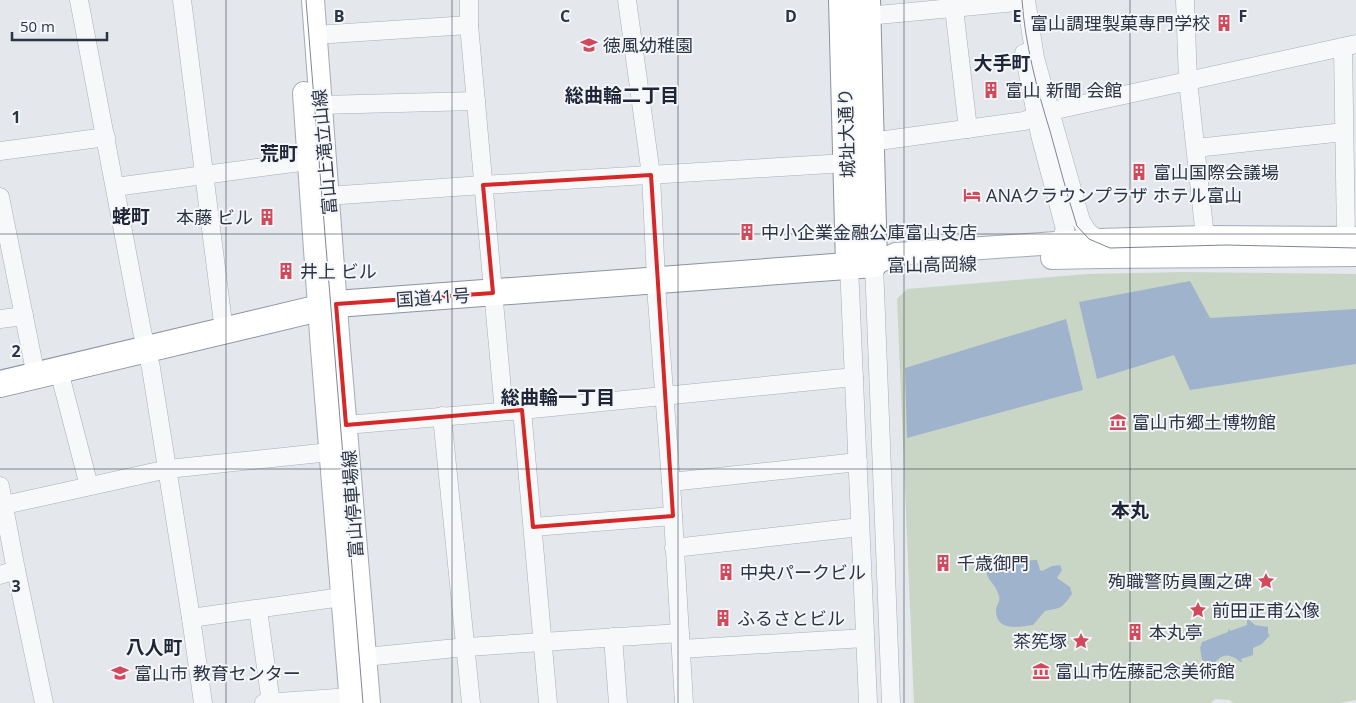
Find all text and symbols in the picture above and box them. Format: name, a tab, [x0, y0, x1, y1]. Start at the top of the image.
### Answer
text: B	[334, 5, 344, 27]
text: C	[560, 5, 570, 27]
text: D	[785, 5, 797, 27]
text: E	[1013, 5, 1022, 27]
text: F	[1239, 5, 1247, 27]
scale bar	[12, 10, 108, 42]
place label: 富山調理製菓専門学校	[1030, 11, 1210, 35]
building icon: 富山調理製菓専門学校	[1214, 13, 1234, 33]
text: 50 m	[20, 16, 55, 36]
place label: 徳風幼稚園	[603, 33, 693, 57]
school or university icon: 徳風幼稚園	[579, 35, 599, 55]
district label: 大手町	[973, 50, 1031, 76]
place label: 富山 新聞 会館	[1005, 78, 1122, 102]
building icon: 富山 新聞 会館	[981, 80, 1001, 100]
district label: 総曲輪二丁目	[565, 82, 679, 108]
street label: 富山上滝立山線	[307, 88, 341, 216]
street label: 城址大通り	[832, 88, 860, 178]
text: 1	[11, 106, 21, 128]
district label: 荒町	[260, 140, 298, 166]
place label: 富山国際会議場	[1153, 160, 1279, 184]
building icon: 富山国際会議場	[1129, 162, 1149, 182]
place label: ANAクラウンプラザ ホテル富山	[986, 183, 1242, 207]
hotel icon: ANAクラウンプラザ ホテル富山	[962, 185, 982, 205]
district label: 蛯町	[112, 203, 150, 229]
place label: 本藤 ビル	[176, 205, 253, 229]
building icon: 本藤 ビル	[257, 207, 277, 227]
place label: 中小企業金融公庫富山支店	[761, 220, 977, 244]
building icon: 中小企業金融公庫富山支店	[737, 222, 757, 242]
street label: 富山高岡線	[887, 251, 977, 277]
place label: 井上 ビル	[300, 259, 377, 283]
building icon: 井上 ビル	[276, 261, 296, 281]
street label: 国道41号	[395, 282, 471, 312]
text: 2	[11, 340, 21, 362]
district label: 総曲輪一丁目	[501, 384, 615, 410]
place label: 富山市郷土博物館	[1132, 410, 1276, 434]
museum icon: 富山市郷土博物館	[1108, 412, 1128, 432]
street label: 富山停車場線	[336, 449, 368, 559]
district label: 本丸	[1111, 497, 1149, 523]
place label: 千歳御門	[957, 551, 1029, 575]
building icon: 千歳御門	[933, 553, 953, 573]
place label: 中央パークビル	[740, 560, 866, 584]
building icon: 中央パークビル	[716, 562, 736, 582]
place label: 殉職警防員團之碑	[1108, 569, 1252, 593]
place icon: 殉職警防員團之碑	[1256, 571, 1276, 591]
text: 3	[11, 575, 21, 597]
place label: 前田正甫公像	[1212, 598, 1320, 622]
place icon: 前田正甫公像	[1188, 600, 1208, 620]
place label: ふるさとビル	[737, 606, 845, 630]
building icon: ふるさとビル	[713, 608, 733, 628]
place label: 本丸亭	[1149, 620, 1203, 644]
building icon: 本丸亭	[1125, 622, 1145, 642]
place label: 茶筅塚	[1013, 629, 1067, 653]
place icon: 茶筅塚	[1071, 631, 1091, 651]
district label: 八人町	[125, 634, 183, 660]
place label: 富山市佐藤記念美術館	[1055, 659, 1235, 683]
place label: 富山市 教育センター	[134, 661, 301, 685]
museum icon: 富山市佐藤記念美術館	[1031, 661, 1051, 681]
school or university icon: 富山市 教育センター	[110, 663, 130, 683]

